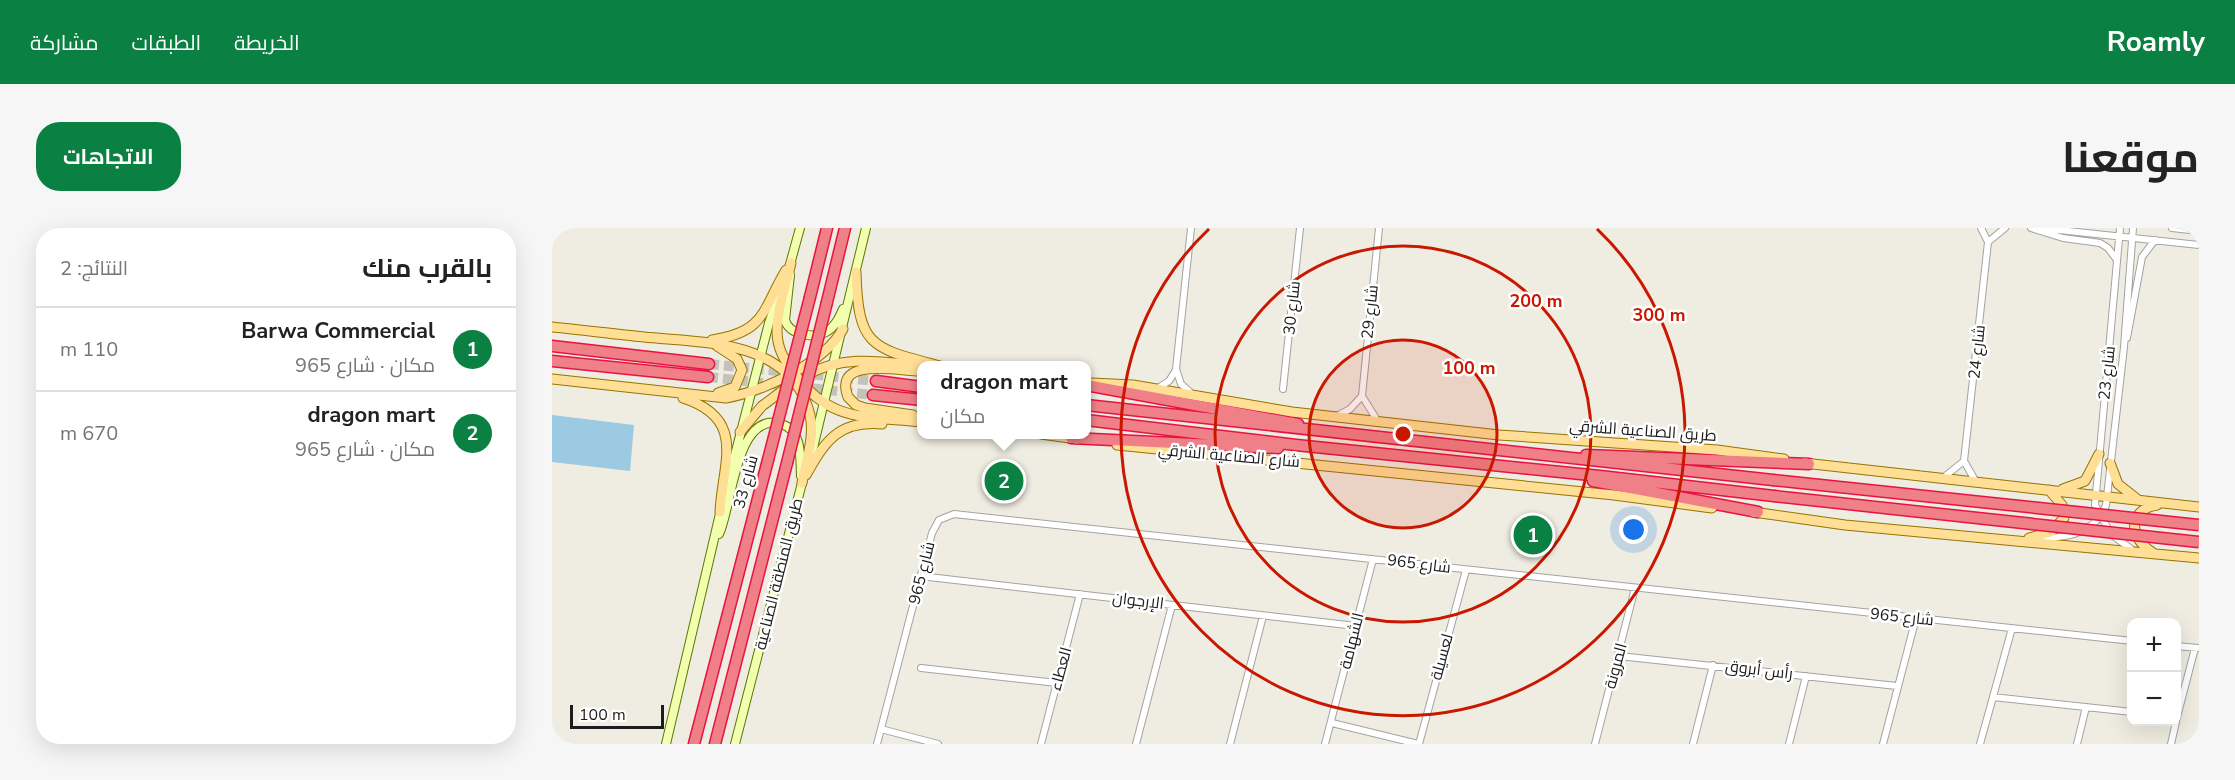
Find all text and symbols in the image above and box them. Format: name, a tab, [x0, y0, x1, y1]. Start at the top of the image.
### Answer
text: Roamly	[2107, 23, 2205, 61]
text: مشاركة	[30, 29, 99, 57]
text: الطبقات	[132, 29, 201, 57]
text: الخريطة	[234, 29, 300, 57]
button: الاتجاهات	[36, 122, 181, 191]
text: موقعنا	[2062, 130, 2199, 187]
text: بالقرب منك	[362, 251, 492, 286]
text: النتائج: 2	[60, 255, 128, 282]
street label: شارع 30	[1278, 280, 1306, 336]
street label: شارع 29	[1356, 284, 1384, 340]
text: 200 m	[1509, 289, 1563, 313]
text: 300 m	[1632, 303, 1686, 327]
text: Barwa Commercial	[241, 316, 435, 346]
street label: شارع 24	[1963, 324, 1991, 380]
text: 110 m	[60, 336, 118, 363]
text: 1	[467, 336, 479, 363]
street label: شارع 23	[2093, 345, 2121, 401]
text: مكان · شارع 965	[295, 352, 435, 379]
text: 100 m	[1442, 356, 1496, 380]
popup	[917, 361, 1091, 439]
text: dragon mart	[940, 367, 1068, 397]
text: dragon mart	[307, 400, 435, 430]
text: مكان	[940, 403, 985, 430]
street label: طريق الصناعية الشرقي	[1568, 415, 1717, 449]
text: 670 m	[60, 420, 118, 447]
text: 2	[467, 420, 479, 447]
centre of rings	[1393, 424, 1413, 444]
text: مكان · شارع 965	[295, 436, 435, 463]
street label: شارع الصناعية الشرقي	[1157, 439, 1301, 475]
street label: شارع 33	[728, 453, 764, 511]
pin: 2	[984, 458, 1024, 504]
street label: طريق المنطقة الصناعية	[749, 496, 809, 652]
pin: 1	[1514, 512, 1552, 558]
your location	[1619, 515, 1648, 544]
street label: شارع 965	[904, 539, 940, 607]
street label: شارع 965	[1386, 549, 1452, 579]
street label: الإرجوان	[1111, 587, 1165, 615]
street label: شارع 965	[1869, 603, 1935, 631]
street label: الشهامة	[1334, 611, 1370, 671]
map controls	[2127, 618, 2181, 726]
button: +	[2127, 618, 2181, 672]
street label: لعسيلة	[1425, 631, 1459, 683]
street label: المرونة	[1599, 641, 1633, 691]
street label: العطاء	[1045, 645, 1077, 693]
street label: رأس أبروق	[1724, 655, 1794, 685]
button: −	[2127, 672, 2181, 726]
scale bar	[570, 702, 664, 730]
text: 100 m	[579, 704, 626, 726]

